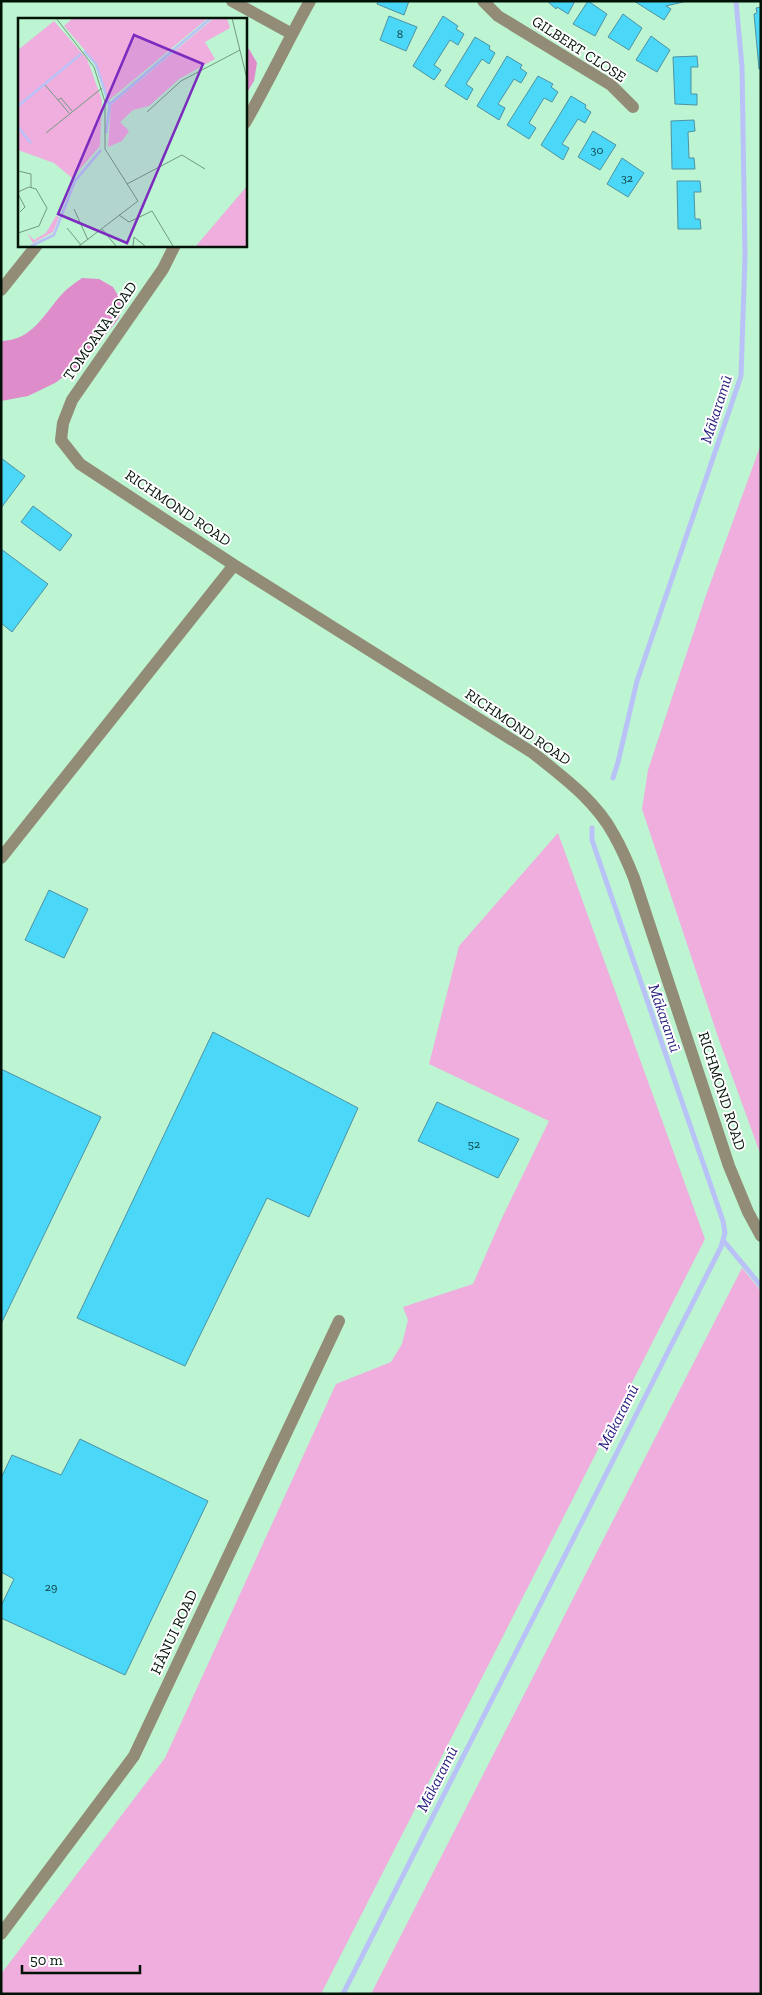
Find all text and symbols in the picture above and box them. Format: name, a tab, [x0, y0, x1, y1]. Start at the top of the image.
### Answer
street label: GILBERT CLOSE	[529, 12, 630, 86]
inset map	[18, 18, 246, 246]
house number: 8	[397, 27, 403, 41]
house number: 30	[591, 143, 603, 157]
house number: 32	[621, 171, 633, 185]
street label: TOMOANA ROAD	[59, 278, 141, 384]
water label: Mākaramū	[696, 372, 736, 446]
street label: RICHMOND ROAD	[122, 466, 234, 550]
street label: RICHMOND ROAD	[462, 685, 574, 769]
water label: Mākaramū	[644, 981, 686, 1055]
street label: RICHMOND ROAD	[694, 1029, 750, 1153]
house number: 52	[468, 1137, 480, 1151]
water label: Mākaramū	[593, 1381, 643, 1453]
house number: 29	[45, 1580, 57, 1594]
street label: HĀNUI ROAD	[147, 1587, 201, 1677]
water label: Mākaramū	[412, 1743, 462, 1815]
scale bar	[22, 1942, 140, 1974]
text: 50 m	[30, 1951, 63, 1969]

